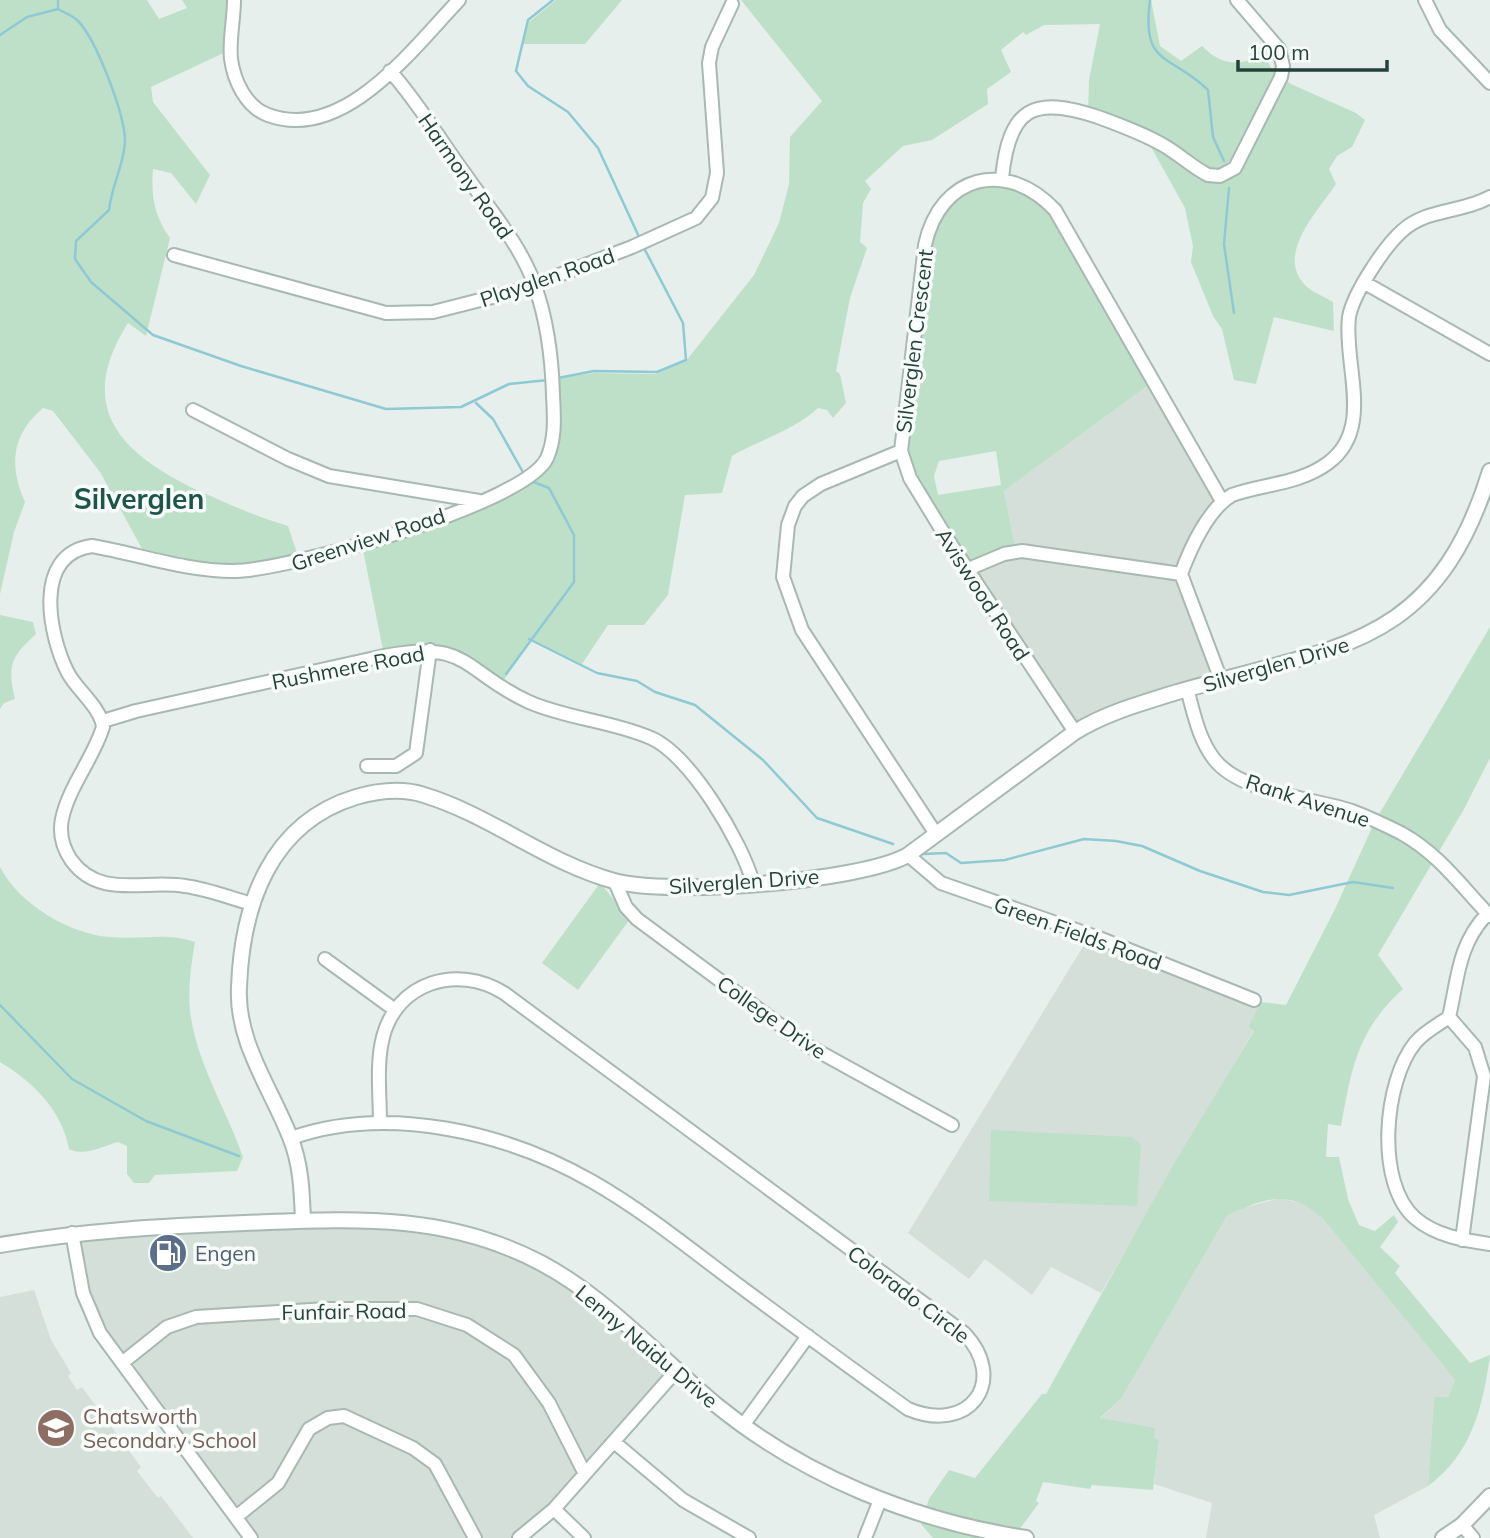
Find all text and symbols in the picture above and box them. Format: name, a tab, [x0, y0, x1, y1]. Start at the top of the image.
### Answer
scale bar	[1238, 28, 1387, 72]
text: 100 m	[1248, 39, 1310, 65]
street label: Harmony Road	[413, 108, 519, 244]
street label: Playglen Road	[476, 242, 618, 312]
street label: Silverglen Crescent	[890, 248, 938, 434]
district label: Silverglen	[74, 481, 204, 516]
street label: Greenview Road	[288, 502, 448, 576]
street label: Aviswood Road	[930, 523, 1036, 665]
street label: Silverglen Drive	[1200, 631, 1352, 697]
street label: Rushmere Road	[269, 639, 427, 695]
street label: Rank Avenue	[1243, 768, 1373, 832]
street label: Silverglen Drive	[668, 863, 820, 899]
street label: Green Fields Road	[991, 891, 1165, 975]
street label: College Drive	[712, 970, 832, 1064]
fuel station icon: Engen	[147, 1232, 189, 1274]
place label: Engen	[195, 1240, 256, 1266]
street label: Colorado Circle	[843, 1240, 975, 1348]
street label: Lenny Naidu Drive	[570, 1279, 724, 1413]
street label: Funfair Road	[281, 1297, 407, 1325]
place label: Chatsworth Secondary School	[83, 1403, 257, 1453]
school or university icon: Chatsworth Secondary School	[35, 1407, 77, 1449]

